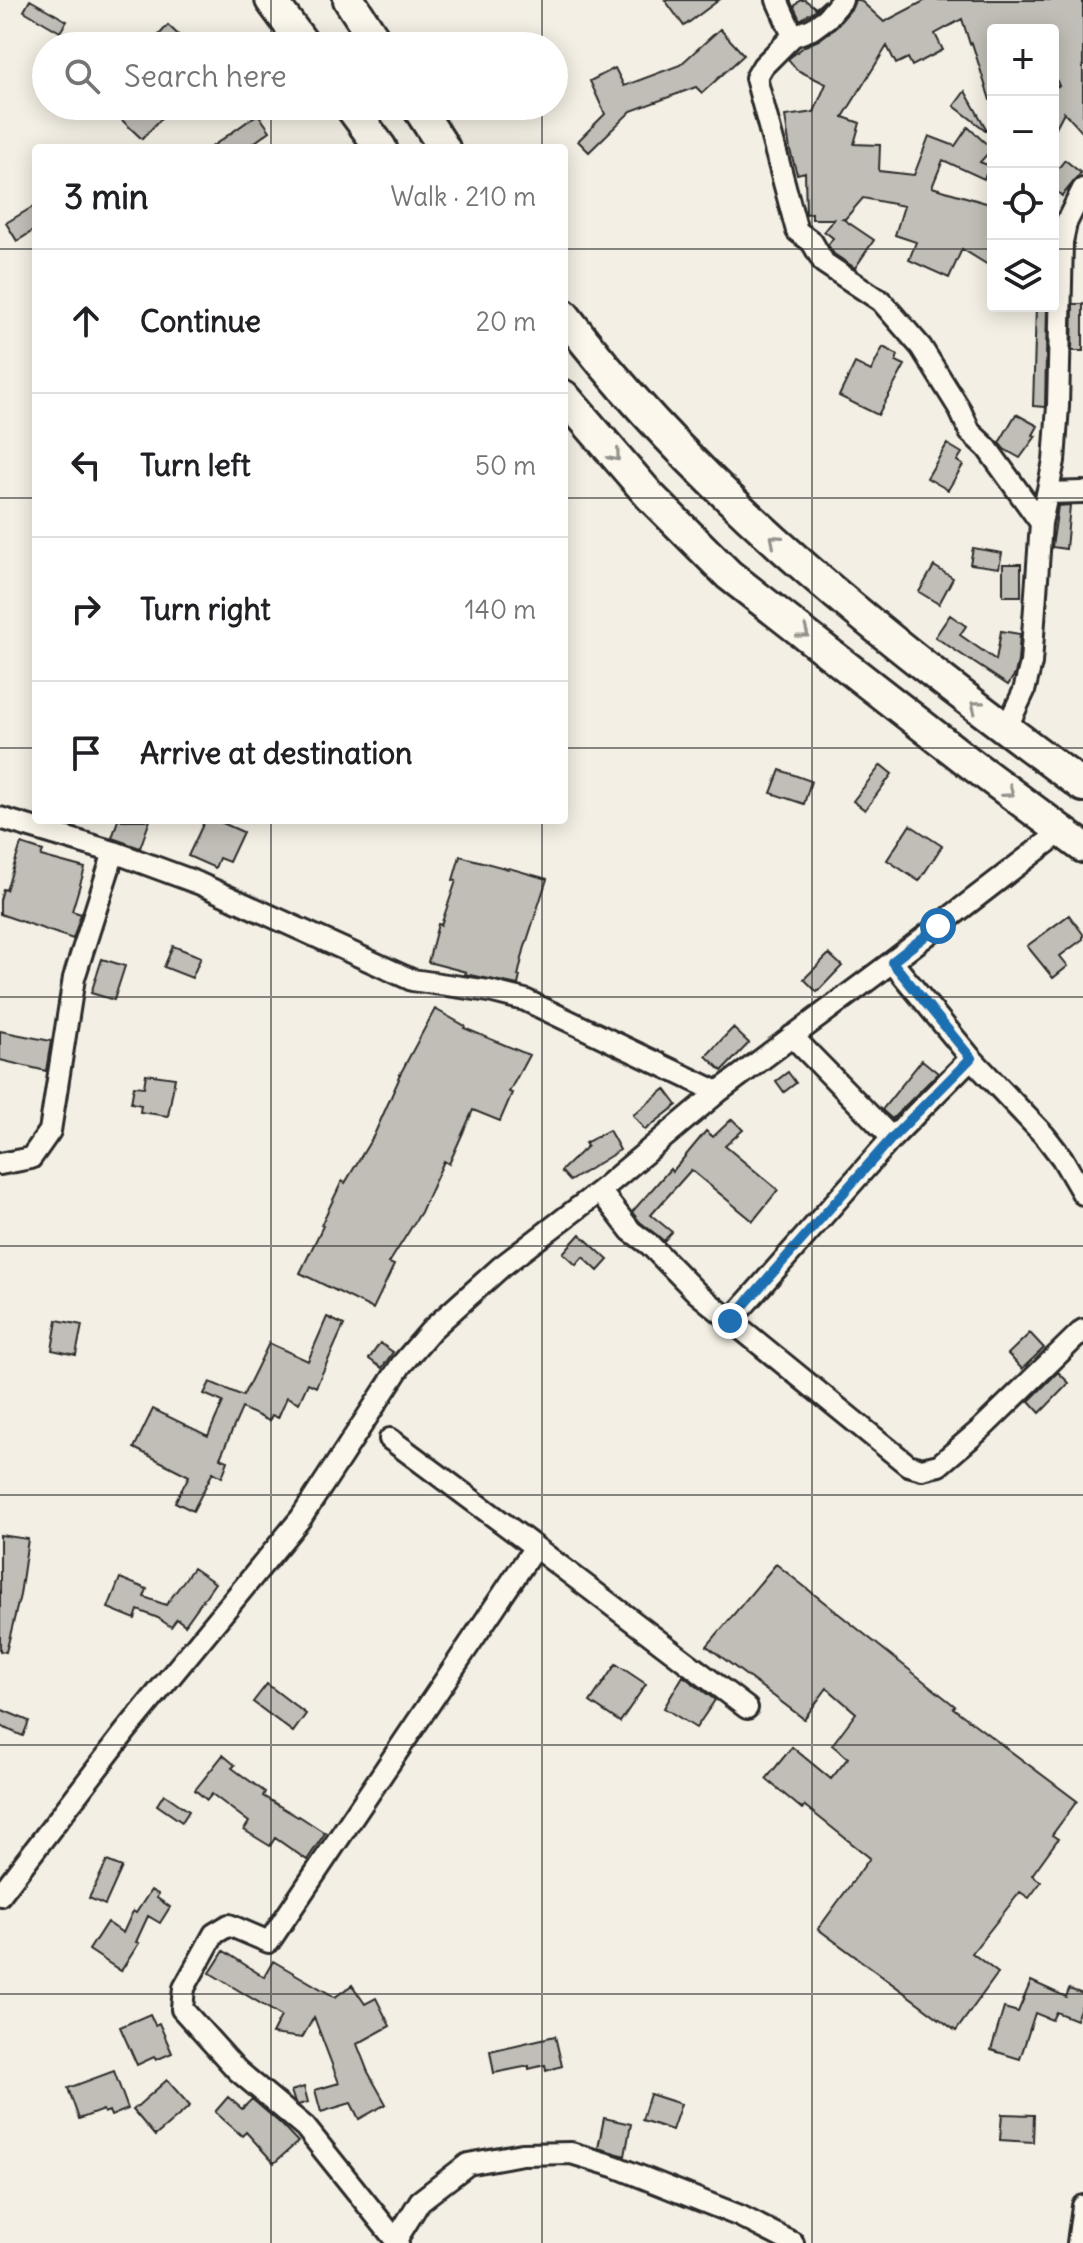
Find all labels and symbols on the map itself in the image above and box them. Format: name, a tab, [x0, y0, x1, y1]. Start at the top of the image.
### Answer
one-way arrow	[605, 446, 620, 461]
one-way arrow	[770, 536, 785, 550]
one-way arrow	[795, 623, 810, 637]
one-way arrow	[970, 701, 985, 715]
one-way arrow	[1001, 782, 1015, 797]
route start	[920, 908, 956, 944]
route end	[712, 1303, 748, 1339]

